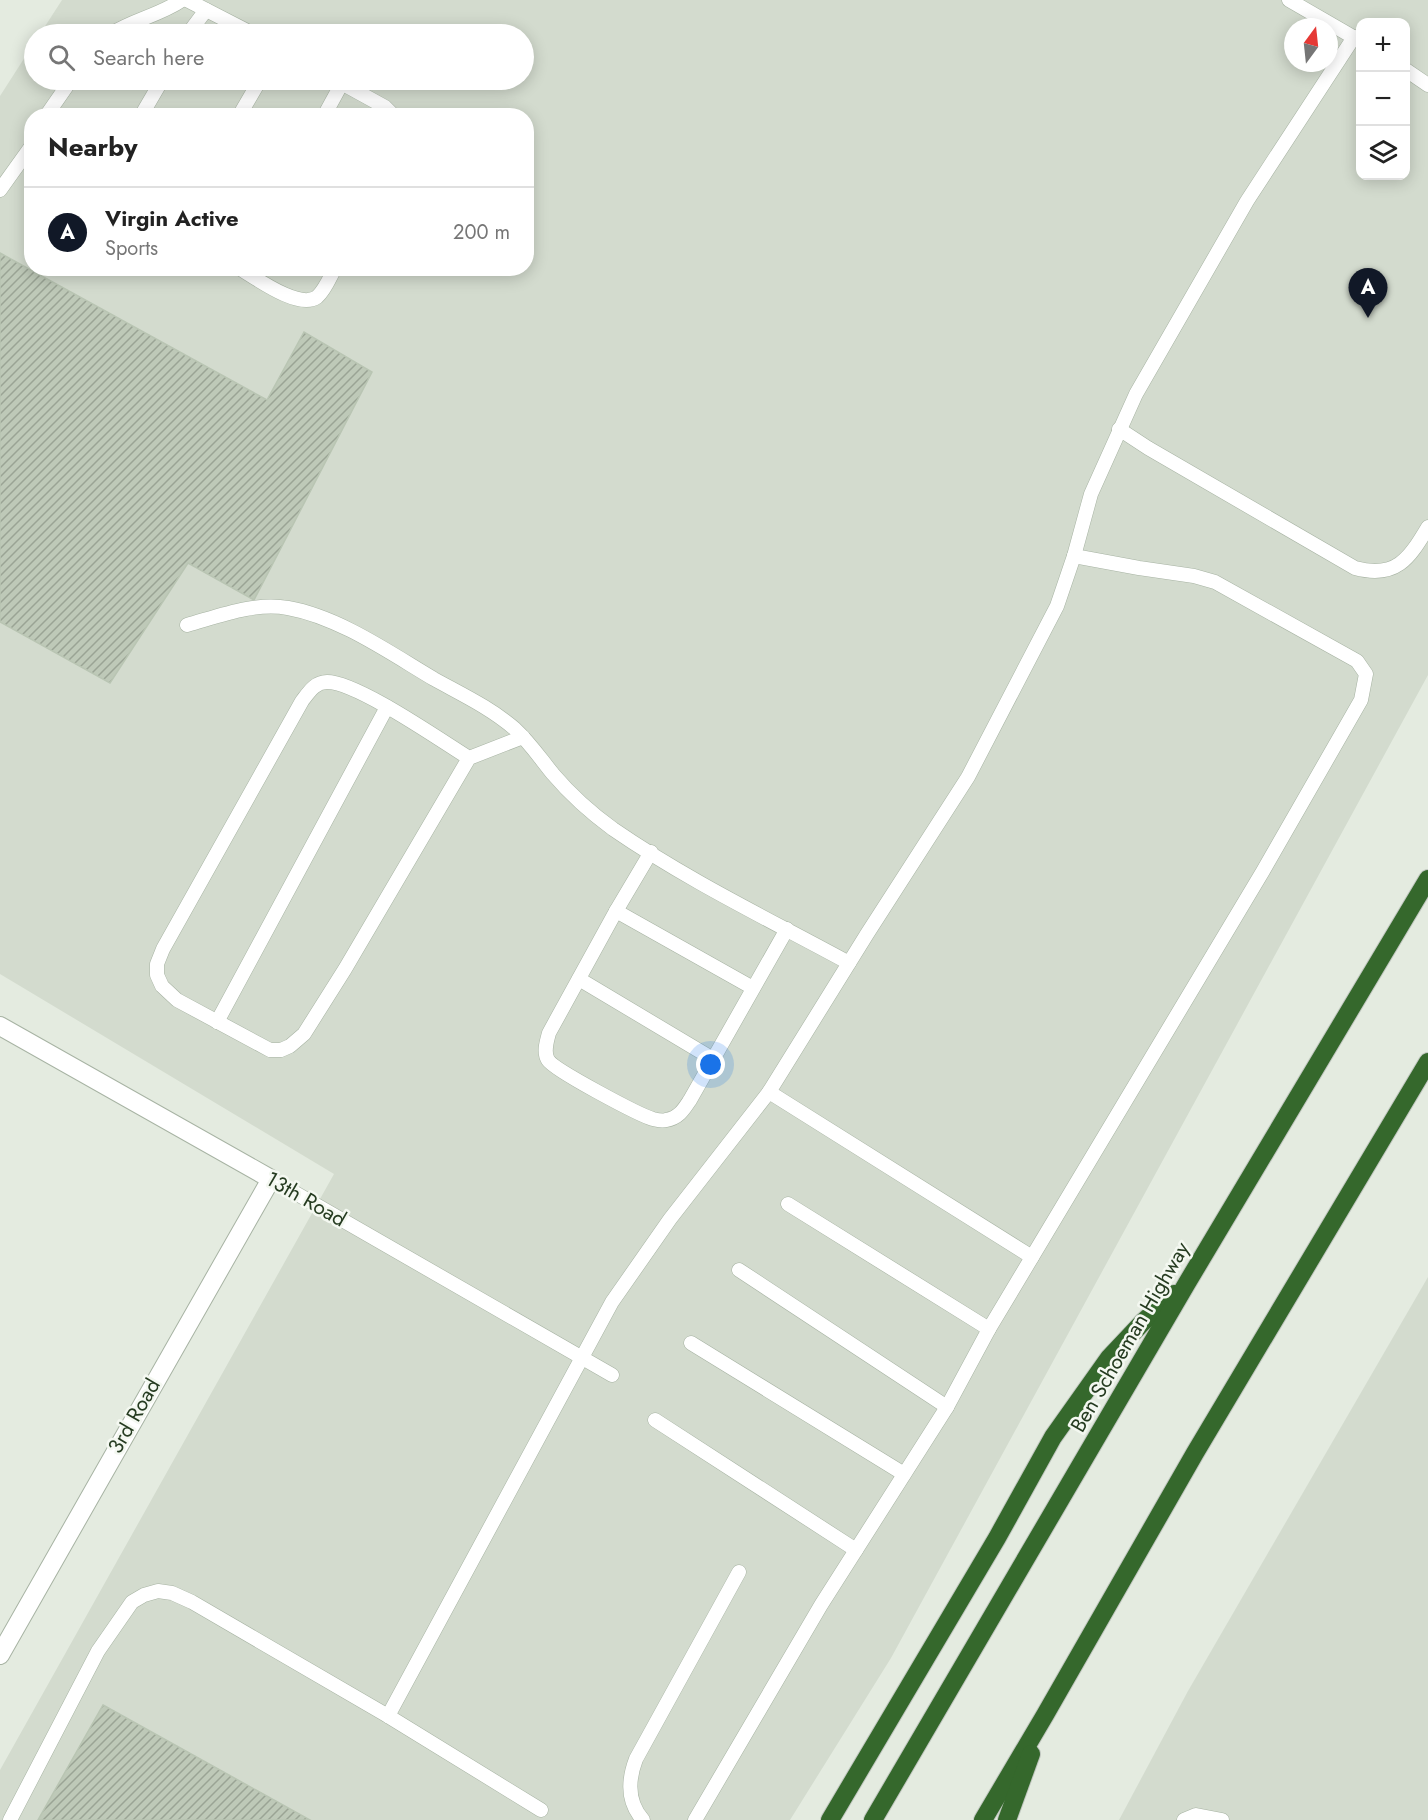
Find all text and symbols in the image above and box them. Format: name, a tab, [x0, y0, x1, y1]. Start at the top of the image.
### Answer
north arrow	[1284, 18, 1338, 72]
map controls	[1356, 18, 1410, 180]
button: +	[1356, 18, 1410, 72]
search box	[24, 24, 534, 90]
icon: search	[45, 41, 78, 74]
text: Search here	[93, 41, 204, 73]
button: −	[1356, 72, 1410, 126]
button: layers	[1356, 126, 1410, 180]
text: Nearby	[48, 128, 137, 166]
text: Virgin Active	[105, 202, 239, 234]
text: A	[60, 218, 75, 247]
text: 200 m	[453, 218, 510, 247]
text: Sports	[105, 234, 158, 263]
pin: A	[1348, 268, 1388, 318]
your location	[696, 1050, 725, 1079]
street label: 13th Road	[260, 1164, 352, 1234]
street label: Ben Schoeman Highway	[1063, 1236, 1197, 1438]
street label: 3rd Road	[100, 1373, 168, 1459]

